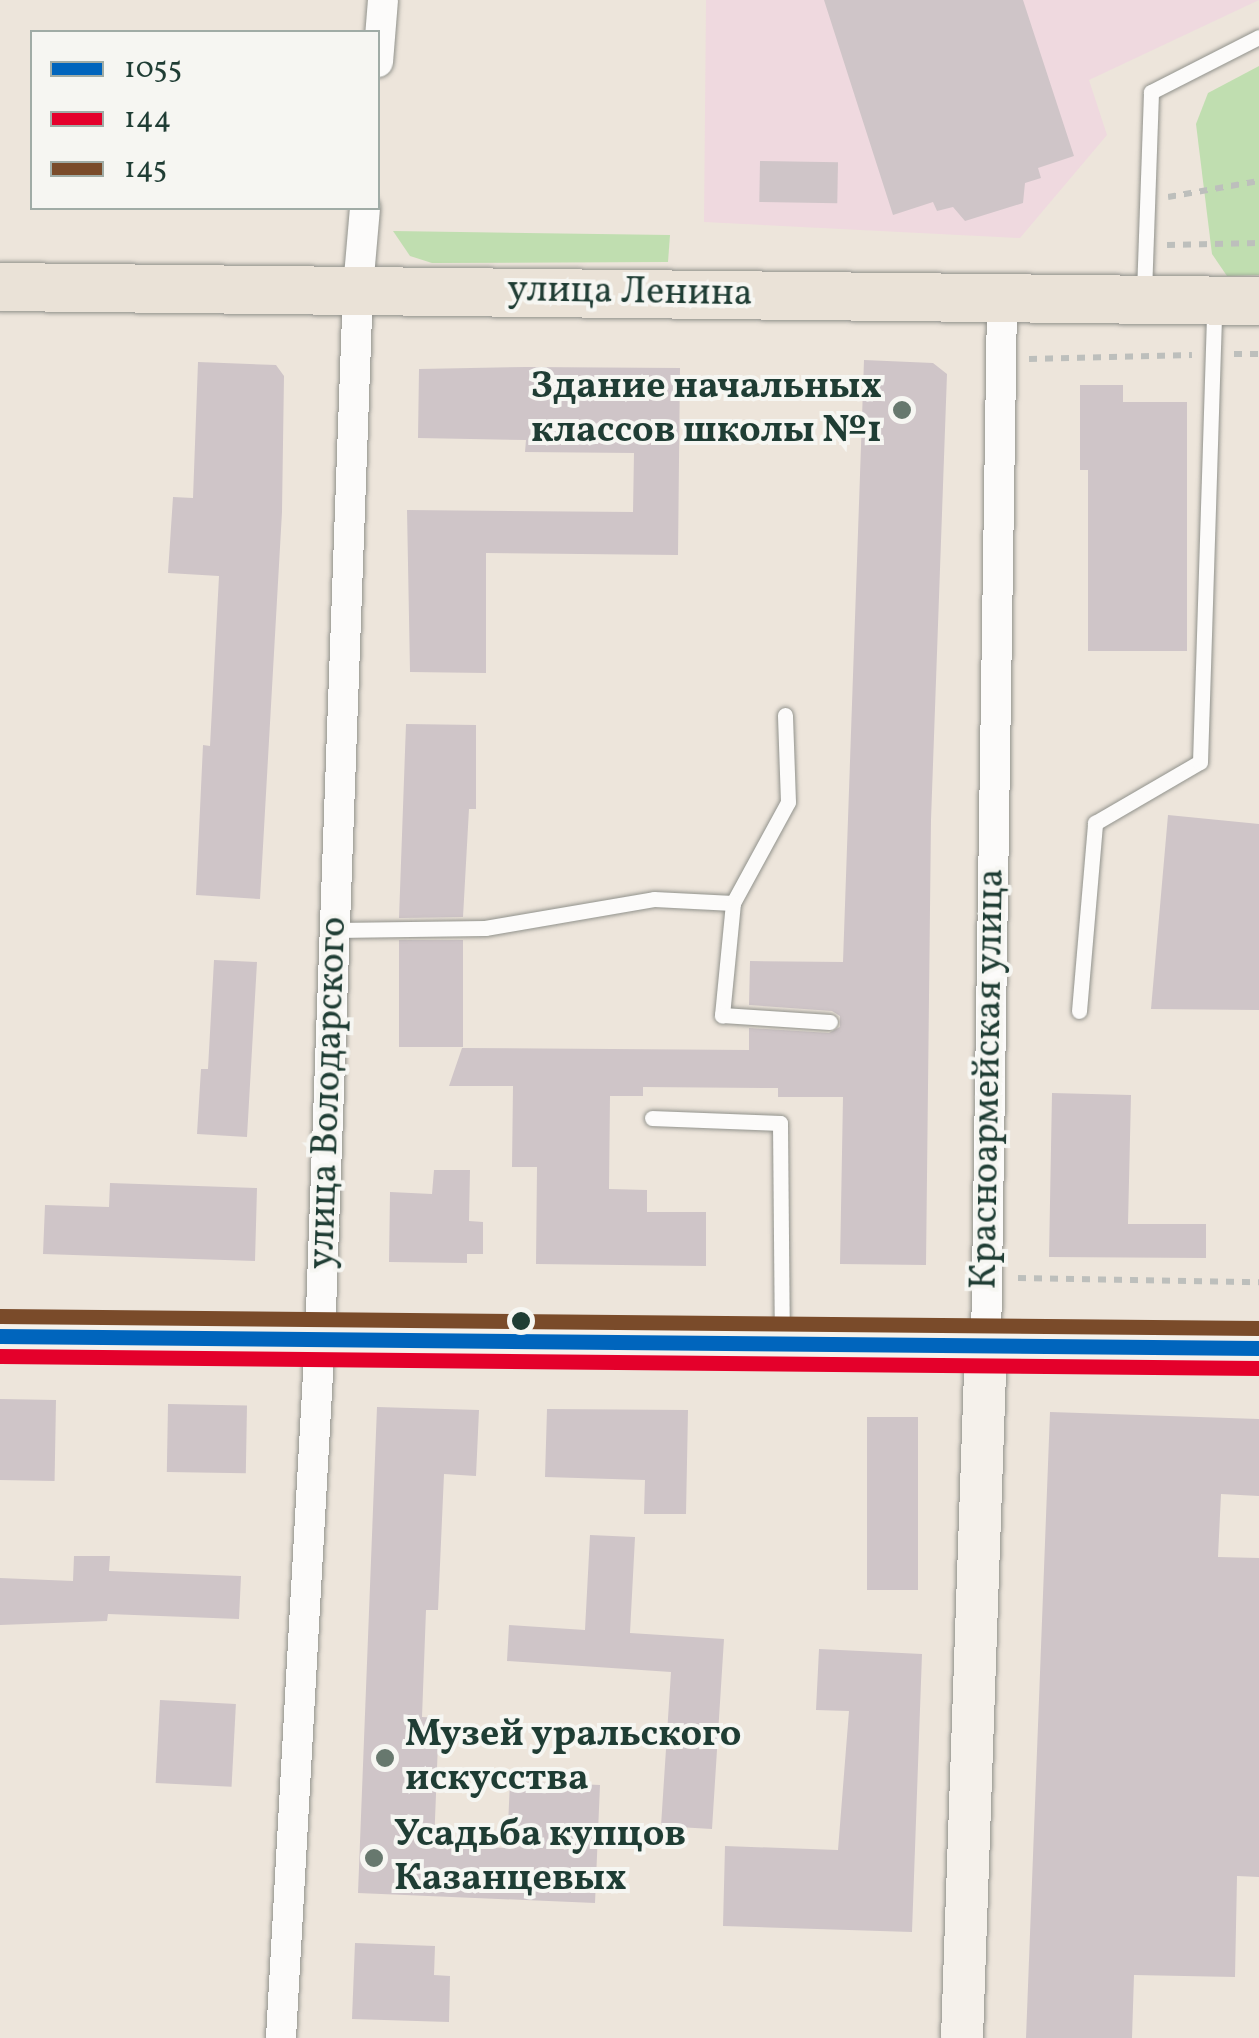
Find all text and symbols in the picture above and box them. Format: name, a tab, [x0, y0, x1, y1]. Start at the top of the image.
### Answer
legend	[30, 30, 380, 210]
text: 1055	[124, 48, 182, 90]
text: 144	[124, 98, 171, 140]
text: 145	[124, 148, 167, 190]
street label: улица Ленина	[507, 268, 753, 318]
place label: Здание начальных классов школы №1	[531, 365, 882, 454]
marker: Здание начальных классов школы №1	[891, 399, 913, 421]
street label: Красноармейская улица	[963, 867, 1015, 1291]
street label: улица Володарского	[300, 916, 358, 1270]
unlabelled marker	[511, 1311, 531, 1331]
place label: Музей уральского искусства	[405, 1713, 742, 1802]
marker: Музей уральского искусства	[374, 1747, 396, 1769]
place label: Усадьба купцов Казанцевых	[394, 1813, 686, 1902]
marker: Усадьба купцов Казанцевых	[363, 1847, 385, 1869]

